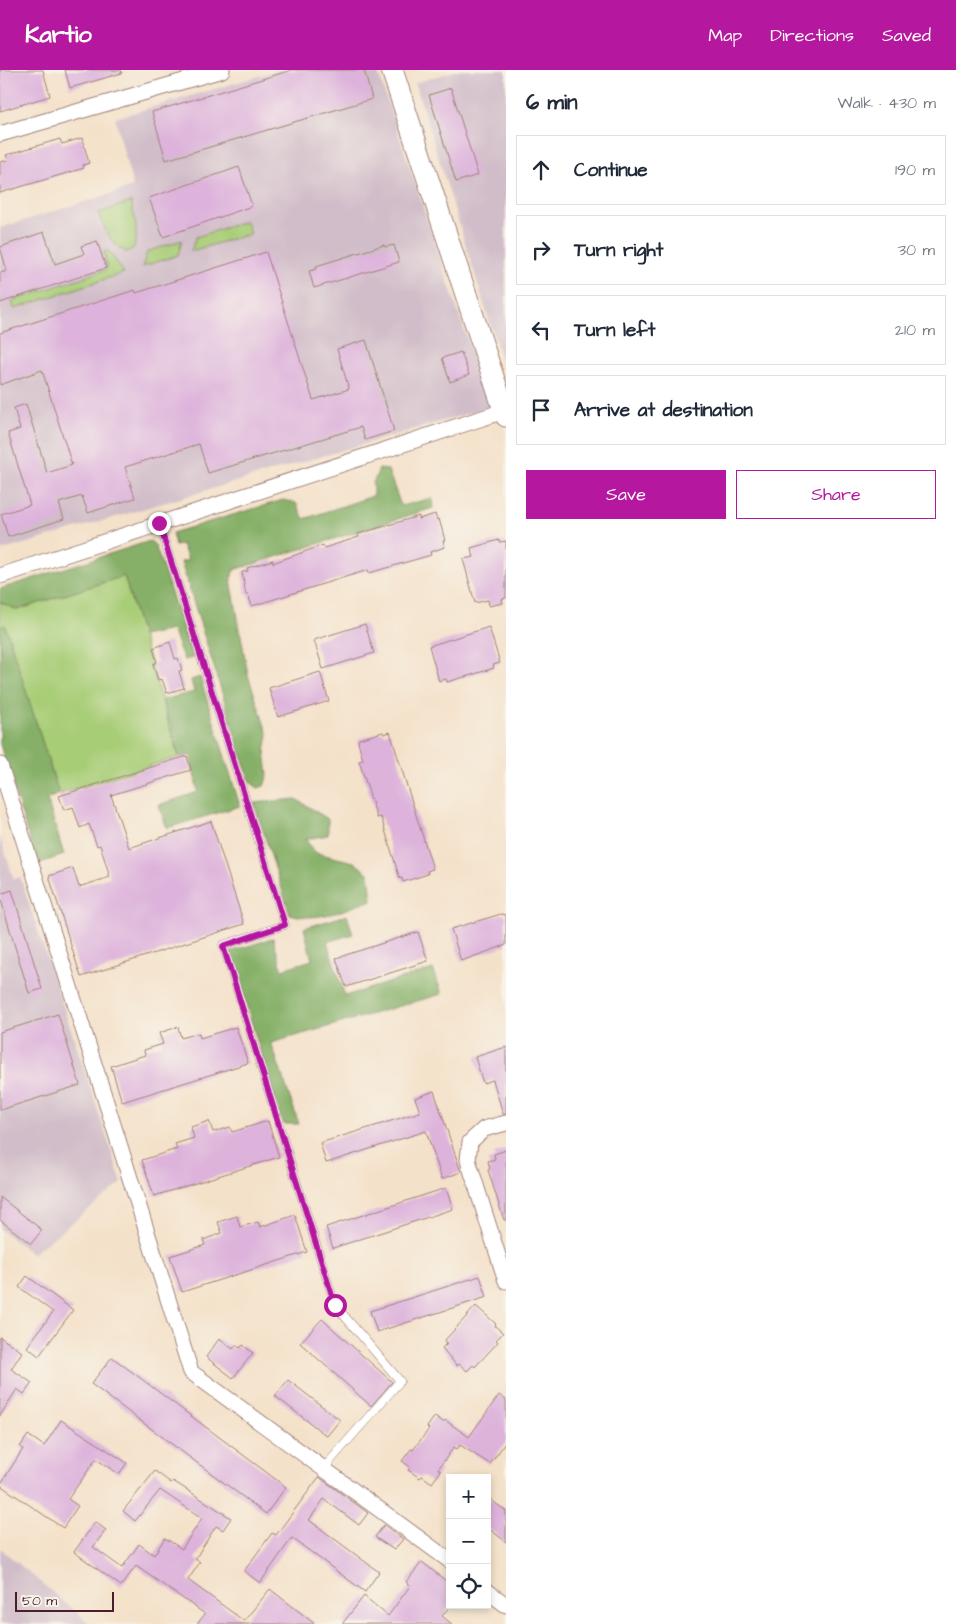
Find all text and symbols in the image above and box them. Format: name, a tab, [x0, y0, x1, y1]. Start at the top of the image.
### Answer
text: Kartio	[25, 18, 92, 52]
text: Map	[708, 23, 742, 48]
text: Directions	[770, 23, 854, 48]
text: Saved	[882, 23, 931, 48]
text: 6 min	[526, 88, 578, 117]
text: Walk · 430 m	[837, 92, 936, 114]
icon: ahead	[527, 156, 555, 184]
text: Continue	[574, 157, 648, 184]
text: 190 m	[895, 159, 935, 181]
icon: right	[527, 236, 555, 264]
text: Turn right	[574, 237, 663, 264]
text: 30 m	[898, 239, 935, 261]
icon: left	[527, 316, 555, 344]
text: Turn left	[574, 317, 655, 344]
text: 210 m	[895, 319, 935, 341]
icon: arrive	[527, 396, 555, 424]
text: Arrive at destination	[574, 397, 753, 424]
button: Save	[526, 470, 726, 519]
button: Share	[736, 470, 936, 519]
route end	[148, 512, 171, 535]
route start	[324, 1294, 347, 1317]
map controls	[446, 1474, 491, 1609]
button: +	[446, 1474, 491, 1519]
button: −	[446, 1519, 491, 1564]
button: locate	[446, 1564, 491, 1609]
scale bar	[15, 1589, 114, 1612]
text: 50 m	[22, 1591, 57, 1611]

